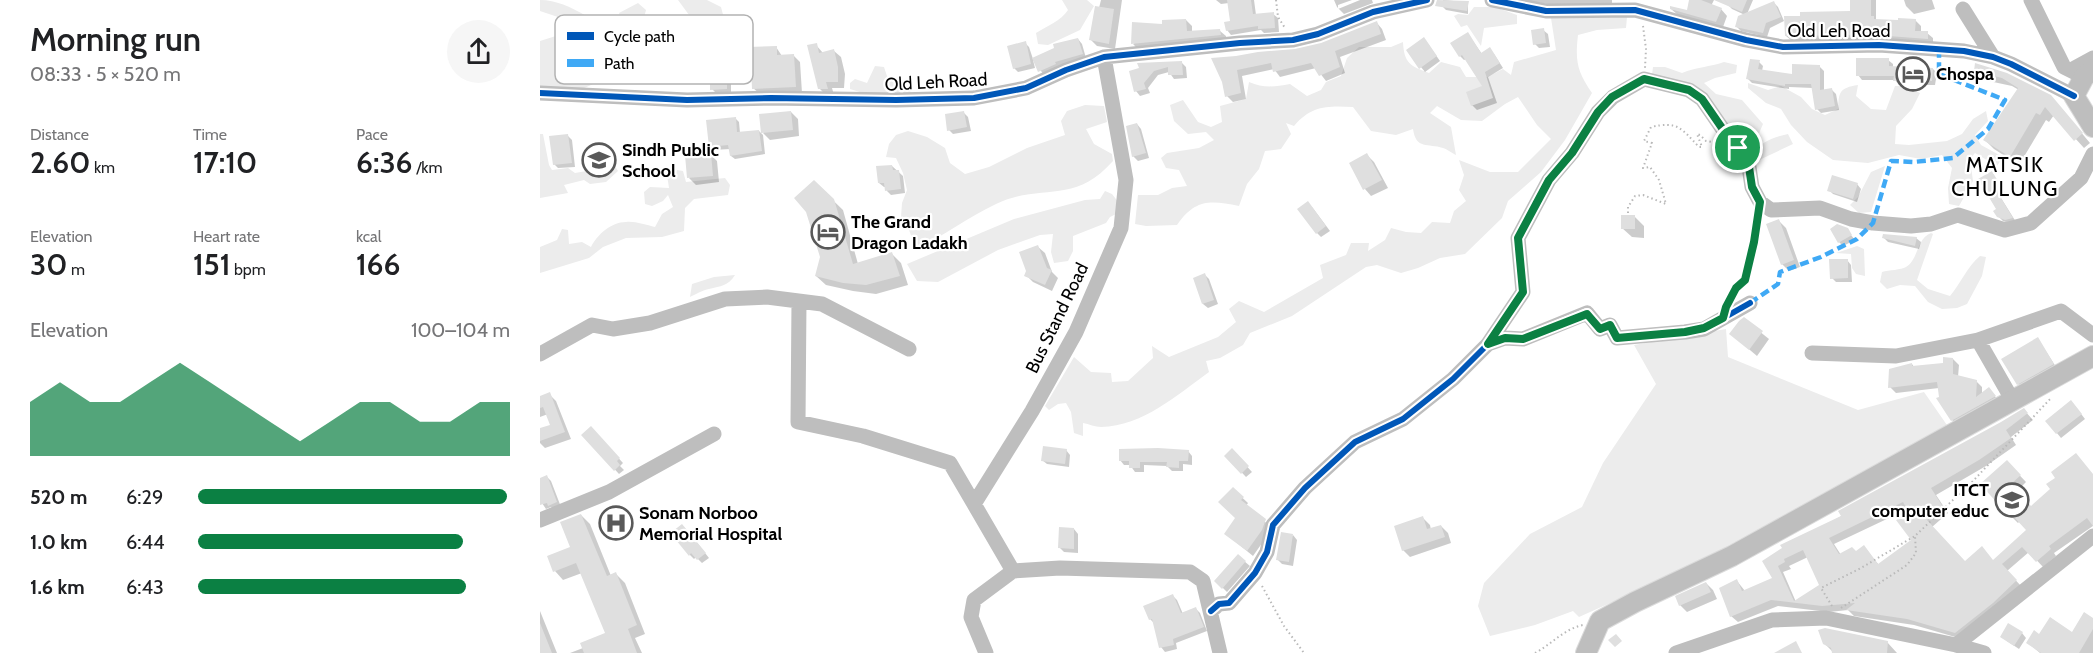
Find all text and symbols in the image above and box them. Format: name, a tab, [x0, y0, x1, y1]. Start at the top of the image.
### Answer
legend	[555, 15, 753, 84]
text: Morning run	[30, 19, 201, 59]
button: share	[447, 20, 510, 83]
street label: Old Leh Road	[1788, 20, 1890, 42]
text: Cycle path	[604, 27, 675, 46]
text: Path	[604, 54, 635, 73]
hotel icon: Chospa	[1895, 56, 1931, 92]
text: 08:33 · 5 × 520 m	[30, 62, 181, 86]
place label: Chospa	[1936, 63, 1994, 85]
street label: Old Leh Road	[884, 68, 988, 96]
pin	[1712, 122, 1763, 173]
text: Distance	[30, 125, 89, 144]
text: Time	[193, 125, 227, 144]
text: Pace	[356, 125, 388, 144]
icon: arrive	[1721, 131, 1754, 164]
place label: Sindh Public School	[622, 139, 719, 182]
school or university icon: Sindh Public School	[581, 142, 617, 178]
text: 2.60	[30, 144, 90, 181]
text: 17:10	[193, 144, 257, 181]
text: 6:36	[356, 144, 413, 181]
district label: MATSIK CHULUNG	[1951, 152, 2059, 201]
text: km	[90, 158, 115, 177]
text: /km	[413, 158, 443, 177]
place label: The Grand Dragon Ladakh	[851, 211, 968, 254]
hotel icon: The Grand Dragon Ladakh	[810, 214, 846, 250]
text: Elevation	[30, 227, 93, 246]
text: Heart rate	[193, 227, 260, 246]
text: kcal	[356, 227, 382, 246]
text: 30	[30, 246, 67, 283]
text: 151	[193, 246, 230, 283]
text: 166	[356, 246, 400, 283]
street label: Bus Stand Road	[1021, 259, 1093, 377]
text: m	[67, 260, 85, 279]
text: bpm	[230, 260, 266, 279]
text: Elevation	[30, 318, 108, 342]
text: 100–104 m	[411, 318, 510, 342]
place label: ITCT computer educ	[1872, 479, 1989, 522]
school or university icon: ITCT computer educ	[1994, 482, 2030, 518]
text: 520 m	[30, 485, 87, 509]
text: 6:29	[126, 485, 163, 509]
place label: Sonam Norboo Memorial Hospital	[639, 502, 782, 545]
hospital icon: Sonam Norboo Memorial Hospital	[598, 505, 634, 541]
text: 1.0 km	[30, 530, 87, 554]
text: 6:44	[126, 530, 165, 554]
text: 1.6 km	[30, 575, 85, 599]
text: 6:43	[126, 575, 164, 599]

